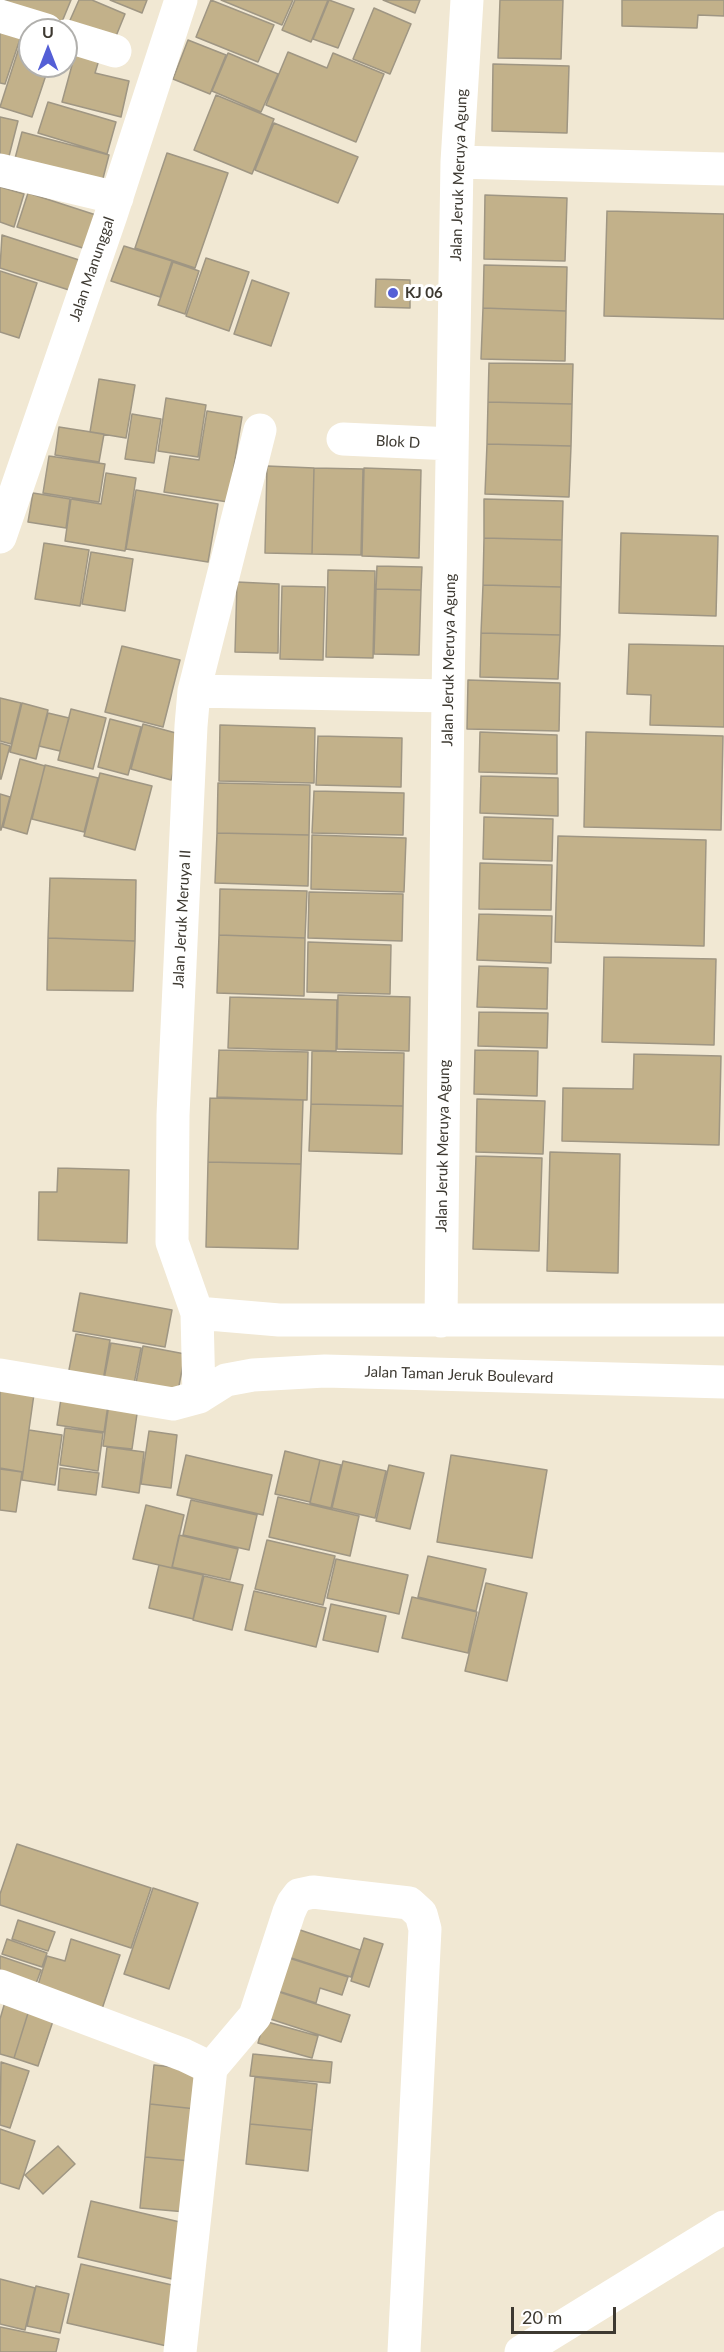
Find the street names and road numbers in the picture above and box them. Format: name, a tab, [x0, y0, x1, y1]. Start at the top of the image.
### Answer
street label: Jalan Jeruk Meruya Agung	[447, 88, 471, 262]
street label: Jalan Manunggal	[66, 214, 118, 324]
street label: Blok D	[375, 432, 421, 452]
street label: Jalan Jeruk Meruya Agung	[438, 573, 460, 747]
street label: Jalan Jeruk Meruya II	[169, 849, 195, 989]
street label: Jalan Jeruk Meruya Agung	[432, 1059, 454, 1233]
street label: Jalan Taman Jeruk Boulevard	[364, 1363, 554, 1387]

